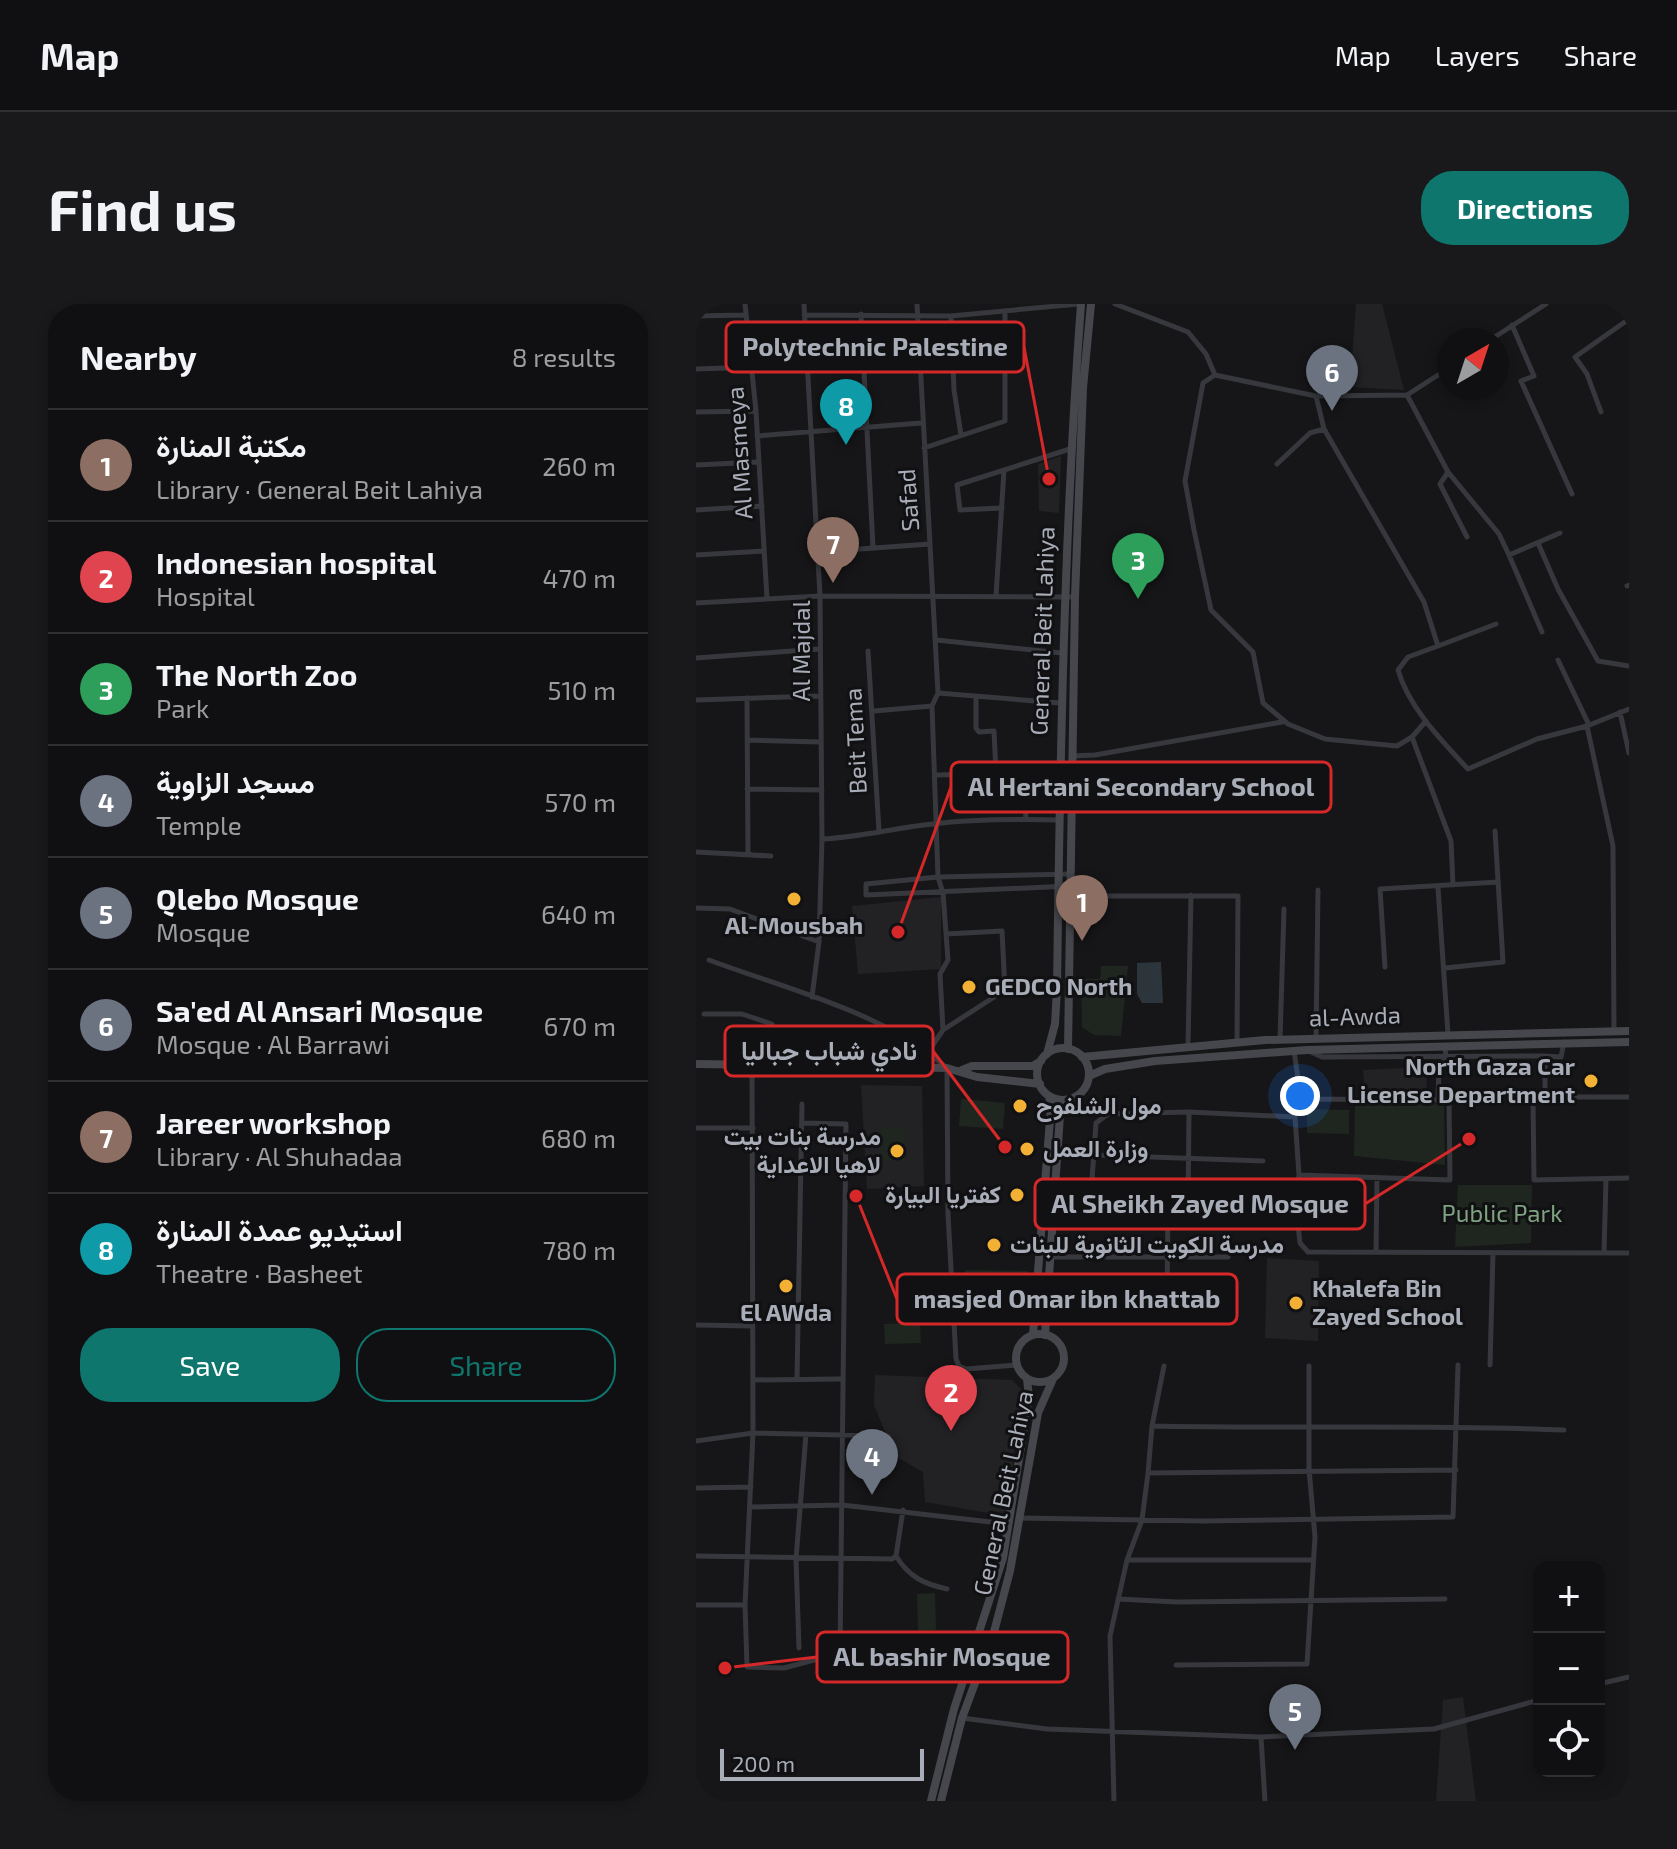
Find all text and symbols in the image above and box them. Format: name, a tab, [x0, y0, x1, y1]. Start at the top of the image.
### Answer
text: Map	[40, 32, 119, 78]
text: Map	[1335, 38, 1391, 72]
text: Layers	[1435, 38, 1520, 72]
text: Share	[1564, 38, 1637, 72]
button: Directions	[1421, 171, 1629, 245]
text: Find us	[48, 175, 237, 242]
callout: Polytechnic Palestine	[726, 322, 1024, 372]
north arrow	[1437, 328, 1509, 400]
text: Polytechnic Palestine	[742, 330, 1008, 362]
text: Nearby	[80, 336, 197, 377]
text: 8 results	[512, 341, 616, 372]
pin: 6	[1306, 345, 1358, 411]
pin: 8	[820, 379, 872, 445]
street label: Al Masmeya	[719, 386, 758, 520]
text: مكتبة المنارة	[156, 427, 307, 463]
text: 1	[100, 450, 112, 481]
text: 260 m	[542, 450, 616, 481]
street label: Safad	[891, 468, 924, 532]
text: Library · General Beit Lahiya	[156, 473, 483, 504]
pin: 7	[807, 517, 859, 583]
street label: General Beit Lahiya	[1023, 526, 1060, 736]
pin: 3	[1112, 533, 1164, 599]
text: Indonesian hospital	[156, 544, 436, 580]
text: 2	[98, 562, 114, 593]
text: 470 m	[542, 562, 616, 593]
text: Hospital	[156, 580, 255, 611]
street label: Al Majdal	[786, 600, 815, 702]
text: The North Zoo	[156, 656, 357, 692]
text: 3	[99, 674, 113, 705]
text: 510 m	[547, 674, 616, 705]
street label: Beit Tema	[837, 687, 872, 795]
text: Park	[156, 692, 209, 723]
callout: Al Hertani Secondary School	[951, 762, 1331, 812]
text: مسجد الزاوية	[156, 763, 315, 799]
text: Al Hertani Secondary School	[968, 770, 1315, 802]
text: 4	[98, 786, 114, 817]
text: 570 m	[544, 786, 616, 817]
text: Temple	[156, 809, 242, 840]
pin: 1	[1056, 875, 1108, 941]
text: Qlebo Mosque	[156, 880, 359, 916]
marker: Al-Mousbah	[785, 890, 803, 908]
text: 5	[99, 898, 113, 929]
text: 640 m	[541, 898, 616, 929]
place label: Al-Mousbah	[725, 910, 863, 939]
text: Mosque	[156, 916, 250, 947]
place label: GEDCO North	[985, 971, 1132, 1000]
marker: GEDCO North	[960, 978, 978, 996]
text: Sa'ed Al Ansari Mosque	[156, 992, 483, 1028]
street label: al-Awda	[1309, 999, 1401, 1032]
text: 6	[98, 1010, 114, 1041]
text: 670 m	[544, 1010, 616, 1041]
callout: نادي شباب جباليا	[725, 1026, 933, 1076]
text: Mosque · Al Barrawi	[156, 1028, 390, 1059]
text: نادي شباب جباليا	[741, 1034, 917, 1073]
place label: North Gaza Car License Department	[1347, 1051, 1576, 1108]
marker: North Gaza Car License Department	[1582, 1072, 1600, 1090]
your location	[1280, 1076, 1320, 1116]
place label: مول الشلفوح	[1036, 1090, 1162, 1122]
marker: مول الشلفوح	[1011, 1097, 1029, 1115]
text: Jareer workshop	[156, 1104, 391, 1140]
place label: مدرسة بنات بيت لاهيا الاعداية	[724, 1121, 881, 1179]
text: 7	[99, 1122, 113, 1153]
text: 680 m	[541, 1122, 616, 1153]
place label: وزارة العمل	[1043, 1133, 1148, 1164]
text: Library · Al Shuhadaa	[156, 1140, 402, 1171]
marker: وزارة العمل	[1018, 1140, 1036, 1158]
marker: مدرسة بنات بيت لاهيا الاعداية	[888, 1142, 906, 1160]
place label: كفتريا البيارة	[885, 1179, 1001, 1210]
callout: Al Sheikh Zayed Mosque	[1035, 1179, 1365, 1229]
marker: كفتريا البيارة	[1008, 1186, 1026, 1204]
text: Al Sheikh Zayed Mosque	[1051, 1187, 1349, 1219]
park label: Public Park	[1442, 1198, 1562, 1227]
text: استيديو عمدة المنارة	[156, 1211, 403, 1247]
place label: مدرسة الكويت الثانوية للبنات	[1010, 1229, 1284, 1260]
text: 8	[98, 1234, 114, 1265]
text: 780 m	[543, 1234, 616, 1265]
marker: مدرسة الكويت الثانوية للبنات	[985, 1236, 1003, 1254]
text: Theatre · Basheet	[156, 1257, 363, 1288]
place label: Khalefa Bin Zayed School	[1312, 1273, 1463, 1330]
callout: masjed Omar ibn khattab	[897, 1274, 1237, 1324]
marker: El AWda	[777, 1277, 795, 1295]
text: masjed Omar ibn khattab	[914, 1282, 1220, 1313]
marker: Khalefa Bin Zayed School	[1287, 1294, 1305, 1312]
place label: El AWda	[740, 1297, 832, 1326]
button: Save	[80, 1328, 340, 1402]
button: Share	[356, 1328, 616, 1402]
pin: 2	[925, 1365, 977, 1431]
street label: General Beit Lahiya	[967, 1388, 1038, 1598]
pin: 4	[846, 1429, 898, 1495]
map controls	[1533, 1561, 1605, 1777]
button: +	[1533, 1561, 1605, 1633]
callout: AL bashir Mosque	[817, 1632, 1068, 1682]
button: −	[1533, 1633, 1605, 1705]
text: AL bashir Mosque	[833, 1640, 1051, 1671]
pin: 5	[1269, 1684, 1321, 1750]
button: locate	[1533, 1705, 1605, 1777]
scale bar	[720, 1745, 924, 1781]
text: 200 m	[732, 1750, 795, 1776]

